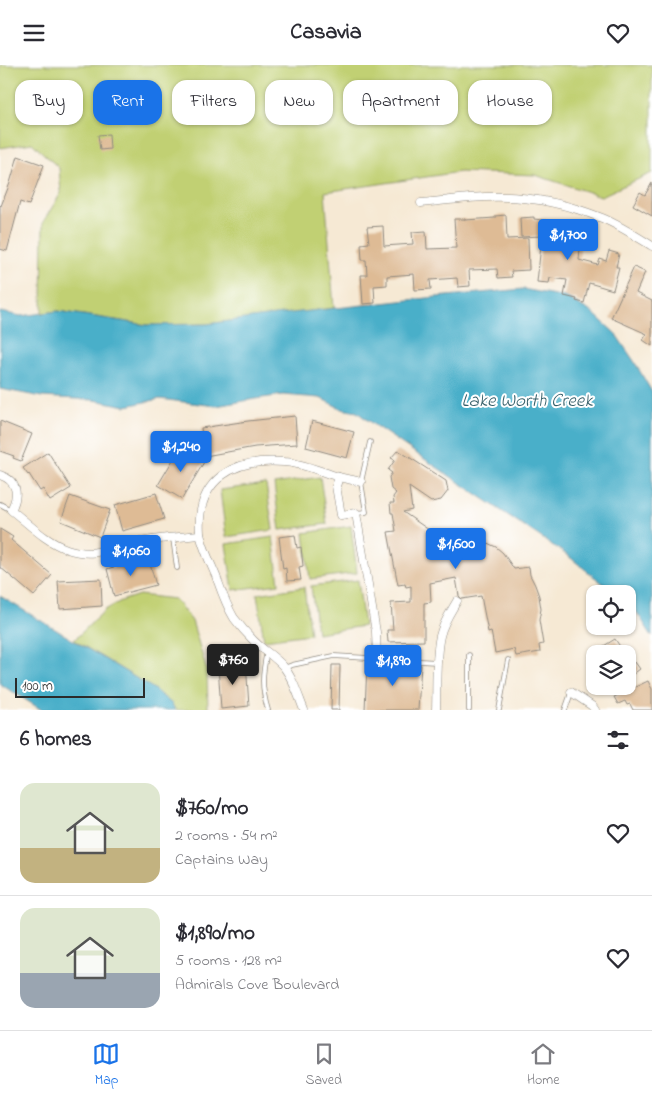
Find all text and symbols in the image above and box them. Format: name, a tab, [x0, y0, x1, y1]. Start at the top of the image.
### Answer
text: Casavia	[290, 17, 362, 49]
icon: menu	[20, 19, 48, 47]
icon: heart	[604, 19, 632, 47]
chip: Buy	[15, 80, 83, 125]
chip: Rent	[93, 80, 162, 125]
chip: Filters	[172, 80, 255, 125]
chip: New	[265, 80, 333, 125]
chip: Apartment	[343, 80, 458, 125]
chip: House	[468, 80, 552, 125]
pin: $1,700	[527, 219, 609, 261]
text: $1,700	[549, 223, 587, 247]
water label: Lake Worth Creek	[461, 388, 593, 415]
pin: $1,240	[140, 431, 222, 473]
text: $1,240	[162, 435, 200, 459]
pin: $1,600	[415, 527, 497, 570]
text: $1,600	[437, 532, 475, 556]
pin: $1,060	[90, 535, 172, 577]
text: $1,060	[112, 539, 150, 563]
map controls	[586, 585, 636, 695]
button: locate	[586, 585, 636, 635]
pin: $760	[203, 643, 263, 686]
pin: $1,890	[352, 645, 434, 687]
button: layers	[586, 645, 636, 695]
text: $760	[218, 648, 248, 672]
text: $1,890	[375, 649, 411, 673]
scale bar	[15, 675, 145, 698]
text: 100 m	[22, 676, 53, 697]
text: 6 homes	[20, 725, 92, 755]
icon: filters	[604, 726, 632, 754]
text: $760/mo	[175, 794, 248, 824]
icon: home	[60, 803, 120, 863]
icon: heart	[604, 819, 632, 847]
text: 2 rooms · 54 m²	[175, 824, 277, 848]
text: Captains Way	[175, 848, 268, 872]
text: $1,890/mo	[175, 919, 255, 949]
icon: home	[60, 928, 120, 988]
icon: heart	[604, 944, 632, 972]
text: 5 rooms · 128 m²	[175, 949, 282, 973]
text: Admirals Cove Boulevard	[175, 973, 339, 997]
tab: Map	[92, 1040, 120, 1091]
tab: Saved	[305, 1040, 342, 1091]
tab: Home	[527, 1040, 560, 1091]

